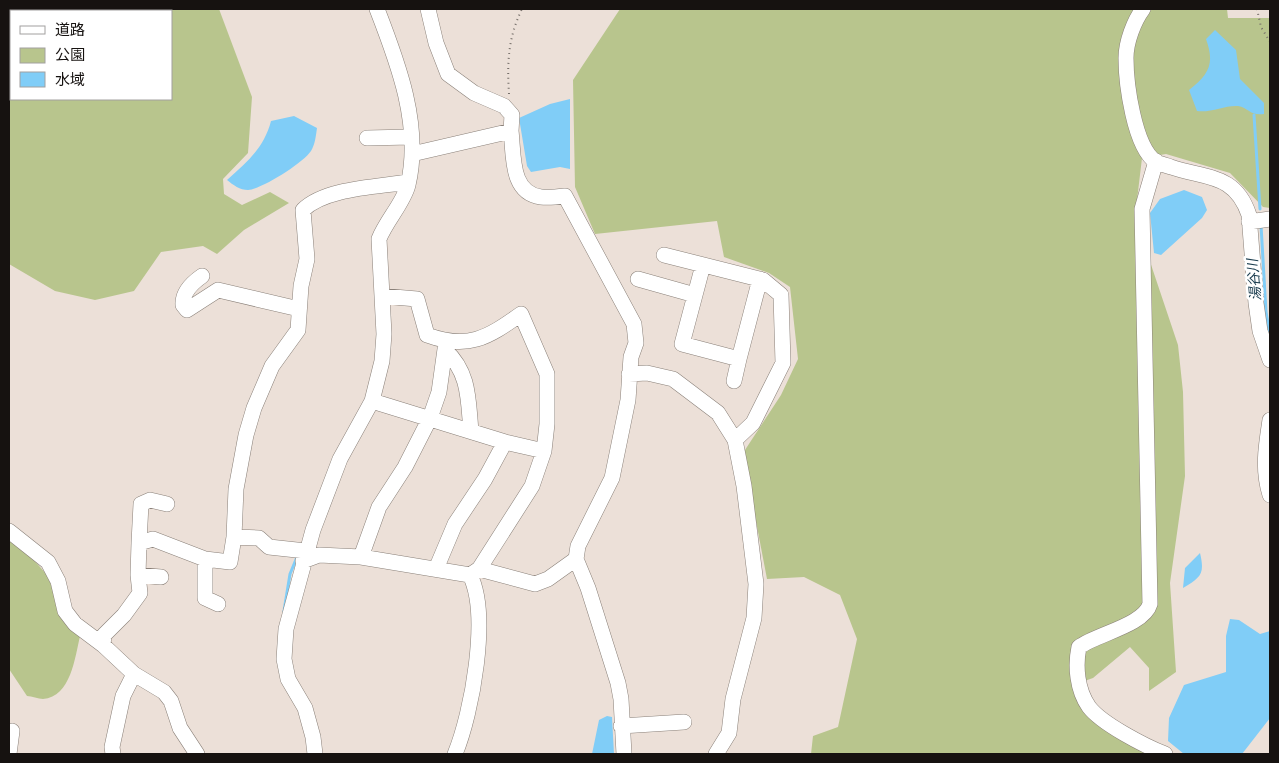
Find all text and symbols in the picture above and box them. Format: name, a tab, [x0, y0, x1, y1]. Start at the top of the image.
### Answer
legend	[10, 10, 172, 100]
text: 道路	[55, 19, 85, 40]
text: 公園	[55, 44, 85, 65]
text: 水域	[55, 69, 85, 90]
water label: 湯谷川	[1242, 256, 1265, 302]

